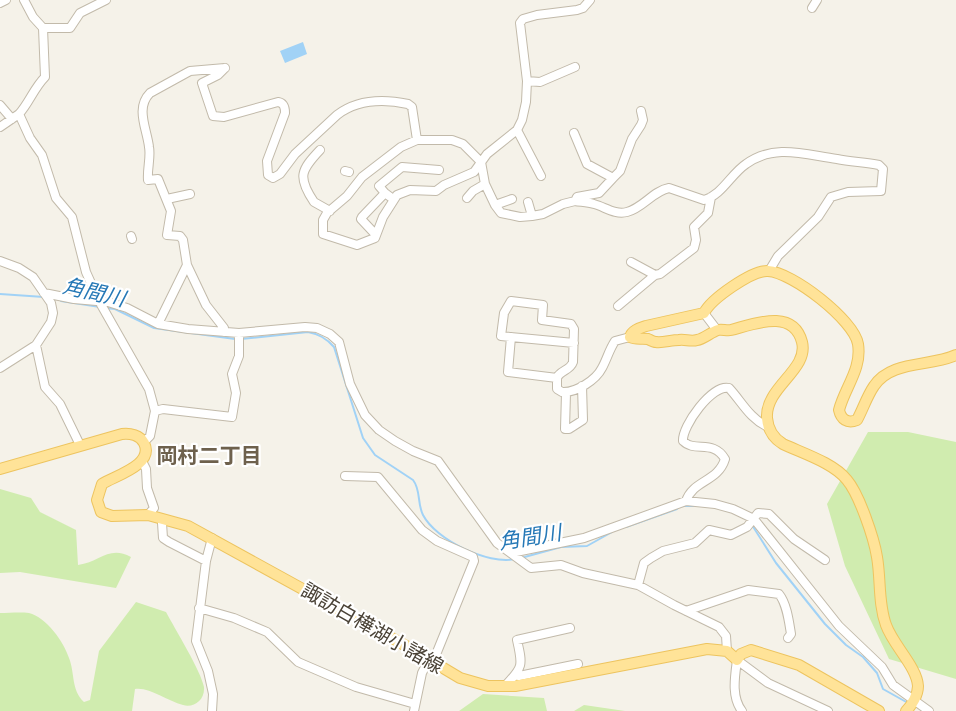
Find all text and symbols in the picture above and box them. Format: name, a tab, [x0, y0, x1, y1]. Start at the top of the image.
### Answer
water label: 角間川	[60, 274, 129, 313]
district label: 岡村二丁目	[157, 444, 262, 469]
water label: 角間川	[497, 520, 565, 555]
street label: 諏訪白樺湖小諸線	[297, 579, 447, 679]

